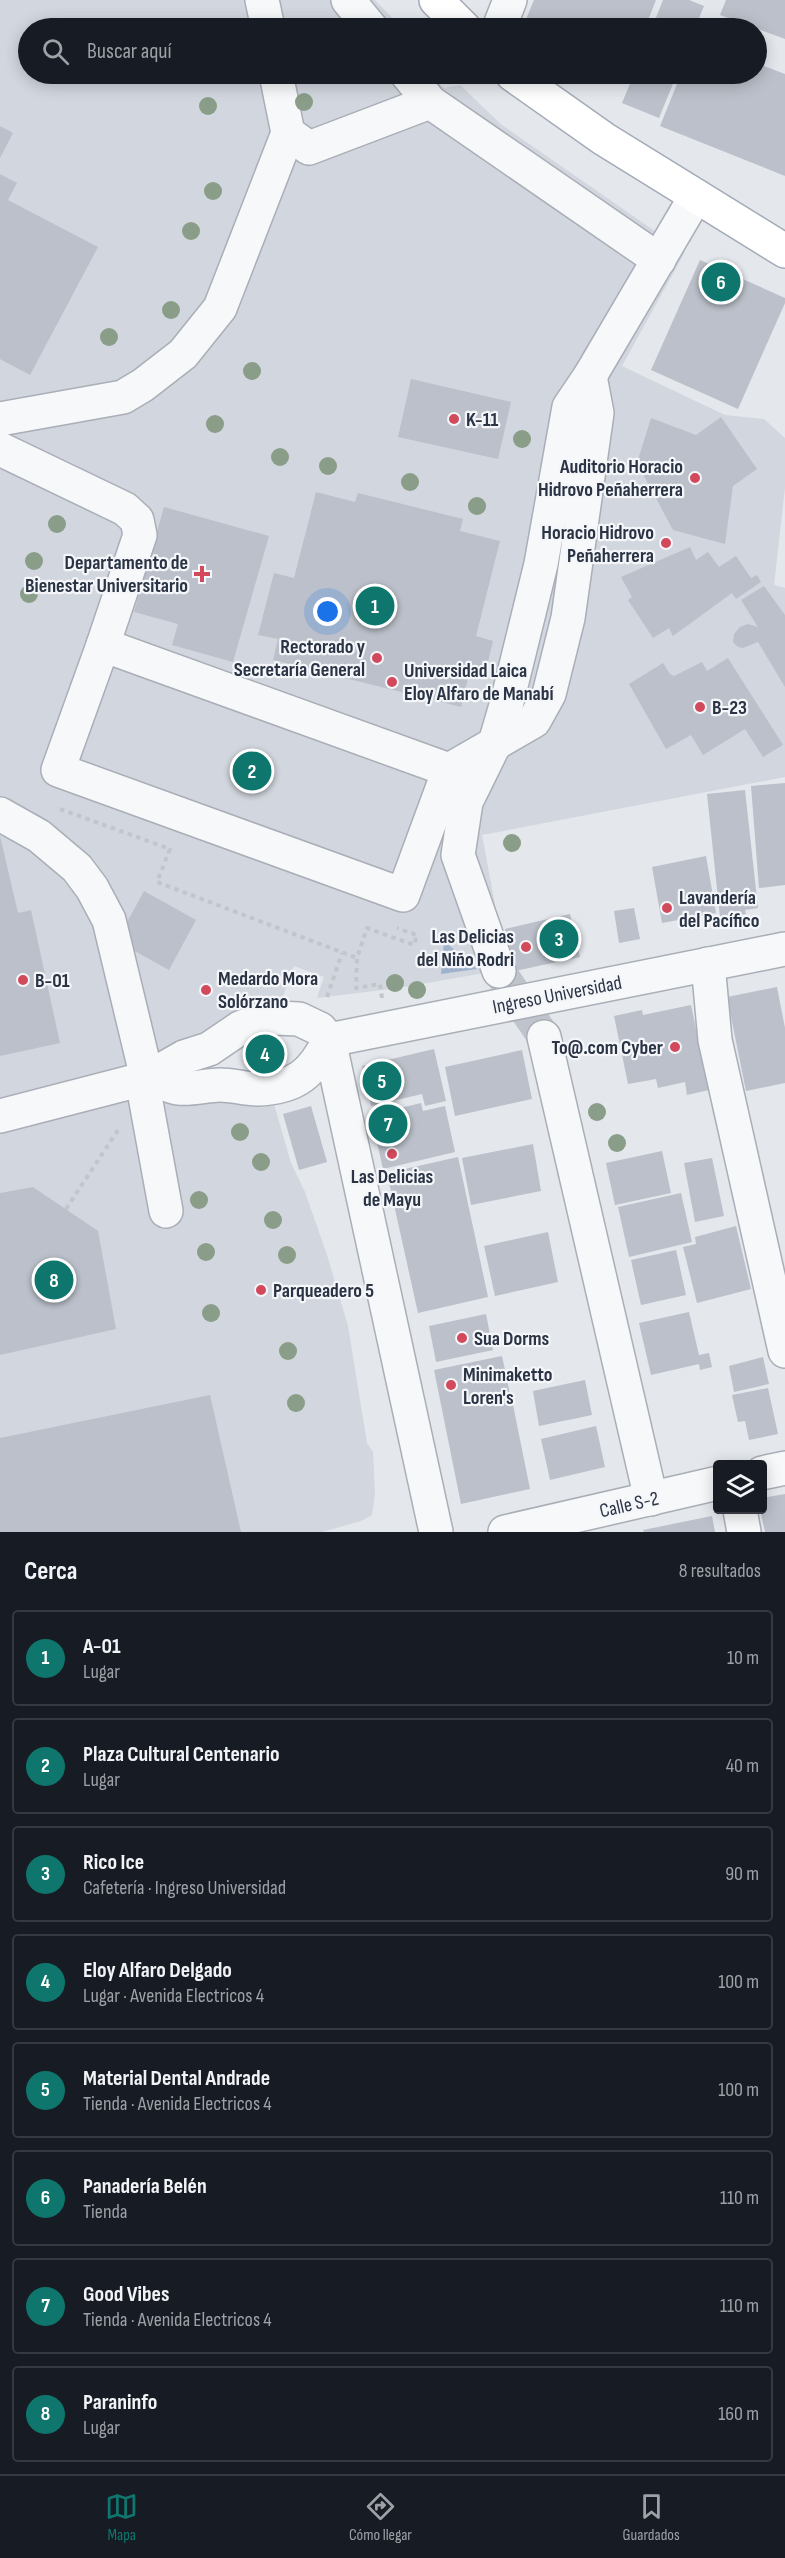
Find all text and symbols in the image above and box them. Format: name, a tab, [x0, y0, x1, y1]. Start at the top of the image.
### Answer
search box	[18, 18, 767, 84]
icon: search	[39, 35, 72, 68]
text: Buscar aquí	[87, 38, 172, 65]
pin: 6	[702, 260, 740, 304]
place label: K-11	[466, 408, 499, 432]
marker: K-11	[447, 412, 461, 426]
place label: Auditorio Horacio Hidrovo Peñaherrera	[538, 455, 683, 502]
marker: Auditorio Horacio Hidrovo Peñaherrera	[688, 471, 702, 485]
place label: Horacio Hidrovo Peñaherrera	[541, 521, 654, 568]
marker: Horacio Hidrovo Peñaherrera	[659, 536, 673, 550]
place label: Departamento de Bienestar Universitario	[25, 551, 188, 598]
marker: Departamento de Bienestar Universitario	[193, 565, 211, 583]
pin: 1	[356, 584, 394, 628]
your location	[313, 597, 342, 626]
place label: Rectorado y Secretaría General	[234, 635, 366, 682]
marker: Rectorado y Secretaría General	[370, 651, 384, 665]
place label: Universidad Laica Eloy Alfaro de Manabí	[404, 659, 554, 706]
marker: Universidad Laica Eloy Alfaro de Manabí	[385, 675, 399, 689]
place label: B-23	[712, 696, 747, 720]
marker: B-23	[693, 700, 707, 714]
pin: 2	[232, 748, 272, 794]
place label: Lavandería del Pacífico	[679, 886, 759, 933]
marker: Lavandería del Pacífico	[660, 901, 674, 915]
pin: 3	[540, 916, 578, 962]
place label: Las Delicias del Niño Rodri	[417, 925, 514, 972]
marker: Las Delicias del Niño Rodri	[519, 940, 533, 954]
place label: Medardo Mora Solórzano	[218, 967, 318, 1014]
place label: B-01	[35, 969, 70, 993]
street label: Ingreso Universidad	[490, 971, 624, 1019]
marker: B-01	[16, 973, 30, 987]
marker: Medardo Mora Solórzano	[199, 983, 213, 997]
pin: 4	[246, 1032, 284, 1076]
place label: To@.com Cyber	[552, 1036, 663, 1060]
marker: To@.com Cyber	[668, 1040, 682, 1054]
pin: 5	[362, 1058, 401, 1104]
pin: 7	[368, 1102, 408, 1146]
marker: Las Delicias de Mayu	[385, 1147, 399, 1161]
place label: Las Delicias de Mayu	[351, 1165, 434, 1212]
pin: 8	[34, 1258, 74, 1302]
place label: Parqueadero 5	[273, 1279, 374, 1303]
marker: Parqueadero 5	[254, 1283, 268, 1297]
place label: Sua Dorms	[474, 1327, 550, 1351]
marker: Sua Dorms	[455, 1331, 469, 1345]
place label: Minimaketto Loren's	[463, 1363, 553, 1410]
marker: Minimaketto Loren's	[444, 1378, 458, 1392]
map controls	[713, 1460, 767, 1514]
button: layers	[713, 1460, 767, 1514]
street label: Calle S-2	[597, 1487, 661, 1523]
text: Cerca	[24, 1556, 77, 1587]
text: 8 resultados	[679, 1559, 761, 1583]
text: A-01	[83, 1633, 121, 1660]
text: 1	[42, 1646, 49, 1670]
text: 10 m	[727, 1646, 759, 1670]
text: Lugar	[83, 1660, 120, 1684]
text: Plaza Cultural Centenario	[83, 1741, 279, 1768]
text: 2	[41, 1754, 50, 1778]
text: 40 m	[726, 1754, 759, 1778]
text: Lugar	[83, 1768, 120, 1792]
text: Rico Ice	[83, 1849, 144, 1876]
text: 3	[41, 1862, 50, 1886]
text: 90 m	[725, 1862, 759, 1886]
text: Cafetería · Ingreso Universidad	[83, 1876, 286, 1900]
text: Eloy Alfaro Delgado	[83, 1957, 232, 1984]
text: 4	[41, 1970, 50, 1994]
text: 100 m	[718, 1970, 759, 1994]
text: Lugar · Avenida Electricos 4	[83, 1984, 264, 2008]
text: Material Dental Andrade	[83, 2065, 270, 2092]
text: 5	[41, 2078, 50, 2102]
text: 100 m	[718, 2078, 759, 2102]
text: Tienda · Avenida Electricos 4	[83, 2092, 272, 2116]
text: Panadería Belén	[83, 2173, 207, 2200]
text: 6	[41, 2186, 50, 2210]
text: 110 m	[720, 2186, 759, 2210]
text: Tienda	[83, 2200, 127, 2224]
text: Good Vibes	[83, 2281, 169, 2308]
text: 7	[41, 2294, 50, 2318]
text: 110 m	[720, 2294, 759, 2318]
text: Tienda · Avenida Electricos 4	[83, 2308, 272, 2332]
text: Paraninfo	[83, 2389, 157, 2416]
text: 8	[41, 2402, 50, 2426]
text: 160 m	[718, 2402, 759, 2426]
text: Lugar	[83, 2416, 120, 2440]
tab: Mapa	[105, 2490, 138, 2545]
tab: Cómo llegar	[349, 2490, 412, 2545]
tab: Guardados	[623, 2490, 680, 2545]

